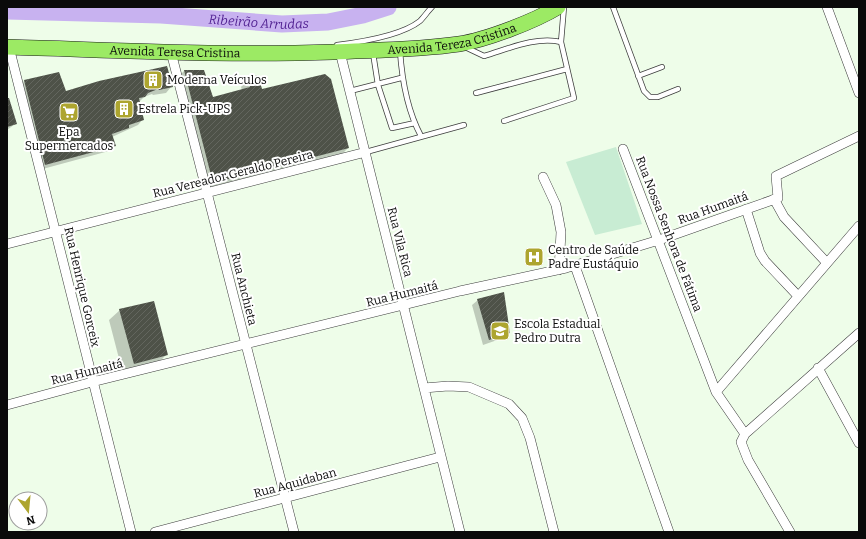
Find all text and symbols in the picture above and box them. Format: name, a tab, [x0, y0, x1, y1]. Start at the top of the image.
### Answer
water label: Ribeirão Arrudas	[208, 11, 309, 32]
street label: Avenida Tereza Cristina	[387, 20, 519, 57]
street label: Avenida Teresa Cristina	[109, 43, 241, 60]
building icon: Moderna Veículos	[142, 69, 164, 91]
place label: Moderna Veículos	[167, 73, 267, 87]
building icon: Estrela Pick-UPS	[113, 98, 135, 120]
supermarket icon: Epa Supermercados	[58, 101, 80, 123]
place label: Estrela Pick-UPS	[138, 102, 231, 116]
place label: Epa Supermercados	[25, 125, 114, 153]
street label: Rua Vereador Geraldo Pereira	[151, 147, 315, 201]
street label: Rua Nossa Senhora de Fátima	[633, 154, 705, 314]
street label: Rua Humaitá	[676, 189, 750, 227]
street label: Rua Vila Rica	[385, 206, 416, 279]
street label: Rua Henrique Gorceix	[61, 226, 103, 349]
place label: Centro de Saúde Padre Eustáquio	[548, 243, 639, 271]
hospital icon: Centro de Saúde Padre Eustáquio	[523, 246, 545, 268]
street label: Rua Anchieta	[228, 251, 260, 327]
street label: Rua Humaitá	[365, 278, 440, 310]
place label: Escola Estadual Pedro Dutra	[514, 317, 601, 345]
school or university icon: Escola Estadual Pedro Dutra	[489, 320, 511, 342]
street label: Rua Humaitá	[50, 356, 125, 388]
street label: Rua Aquidaban	[252, 465, 338, 501]
north arrow	[8, 491, 48, 531]
text: N	[24, 513, 36, 528]

